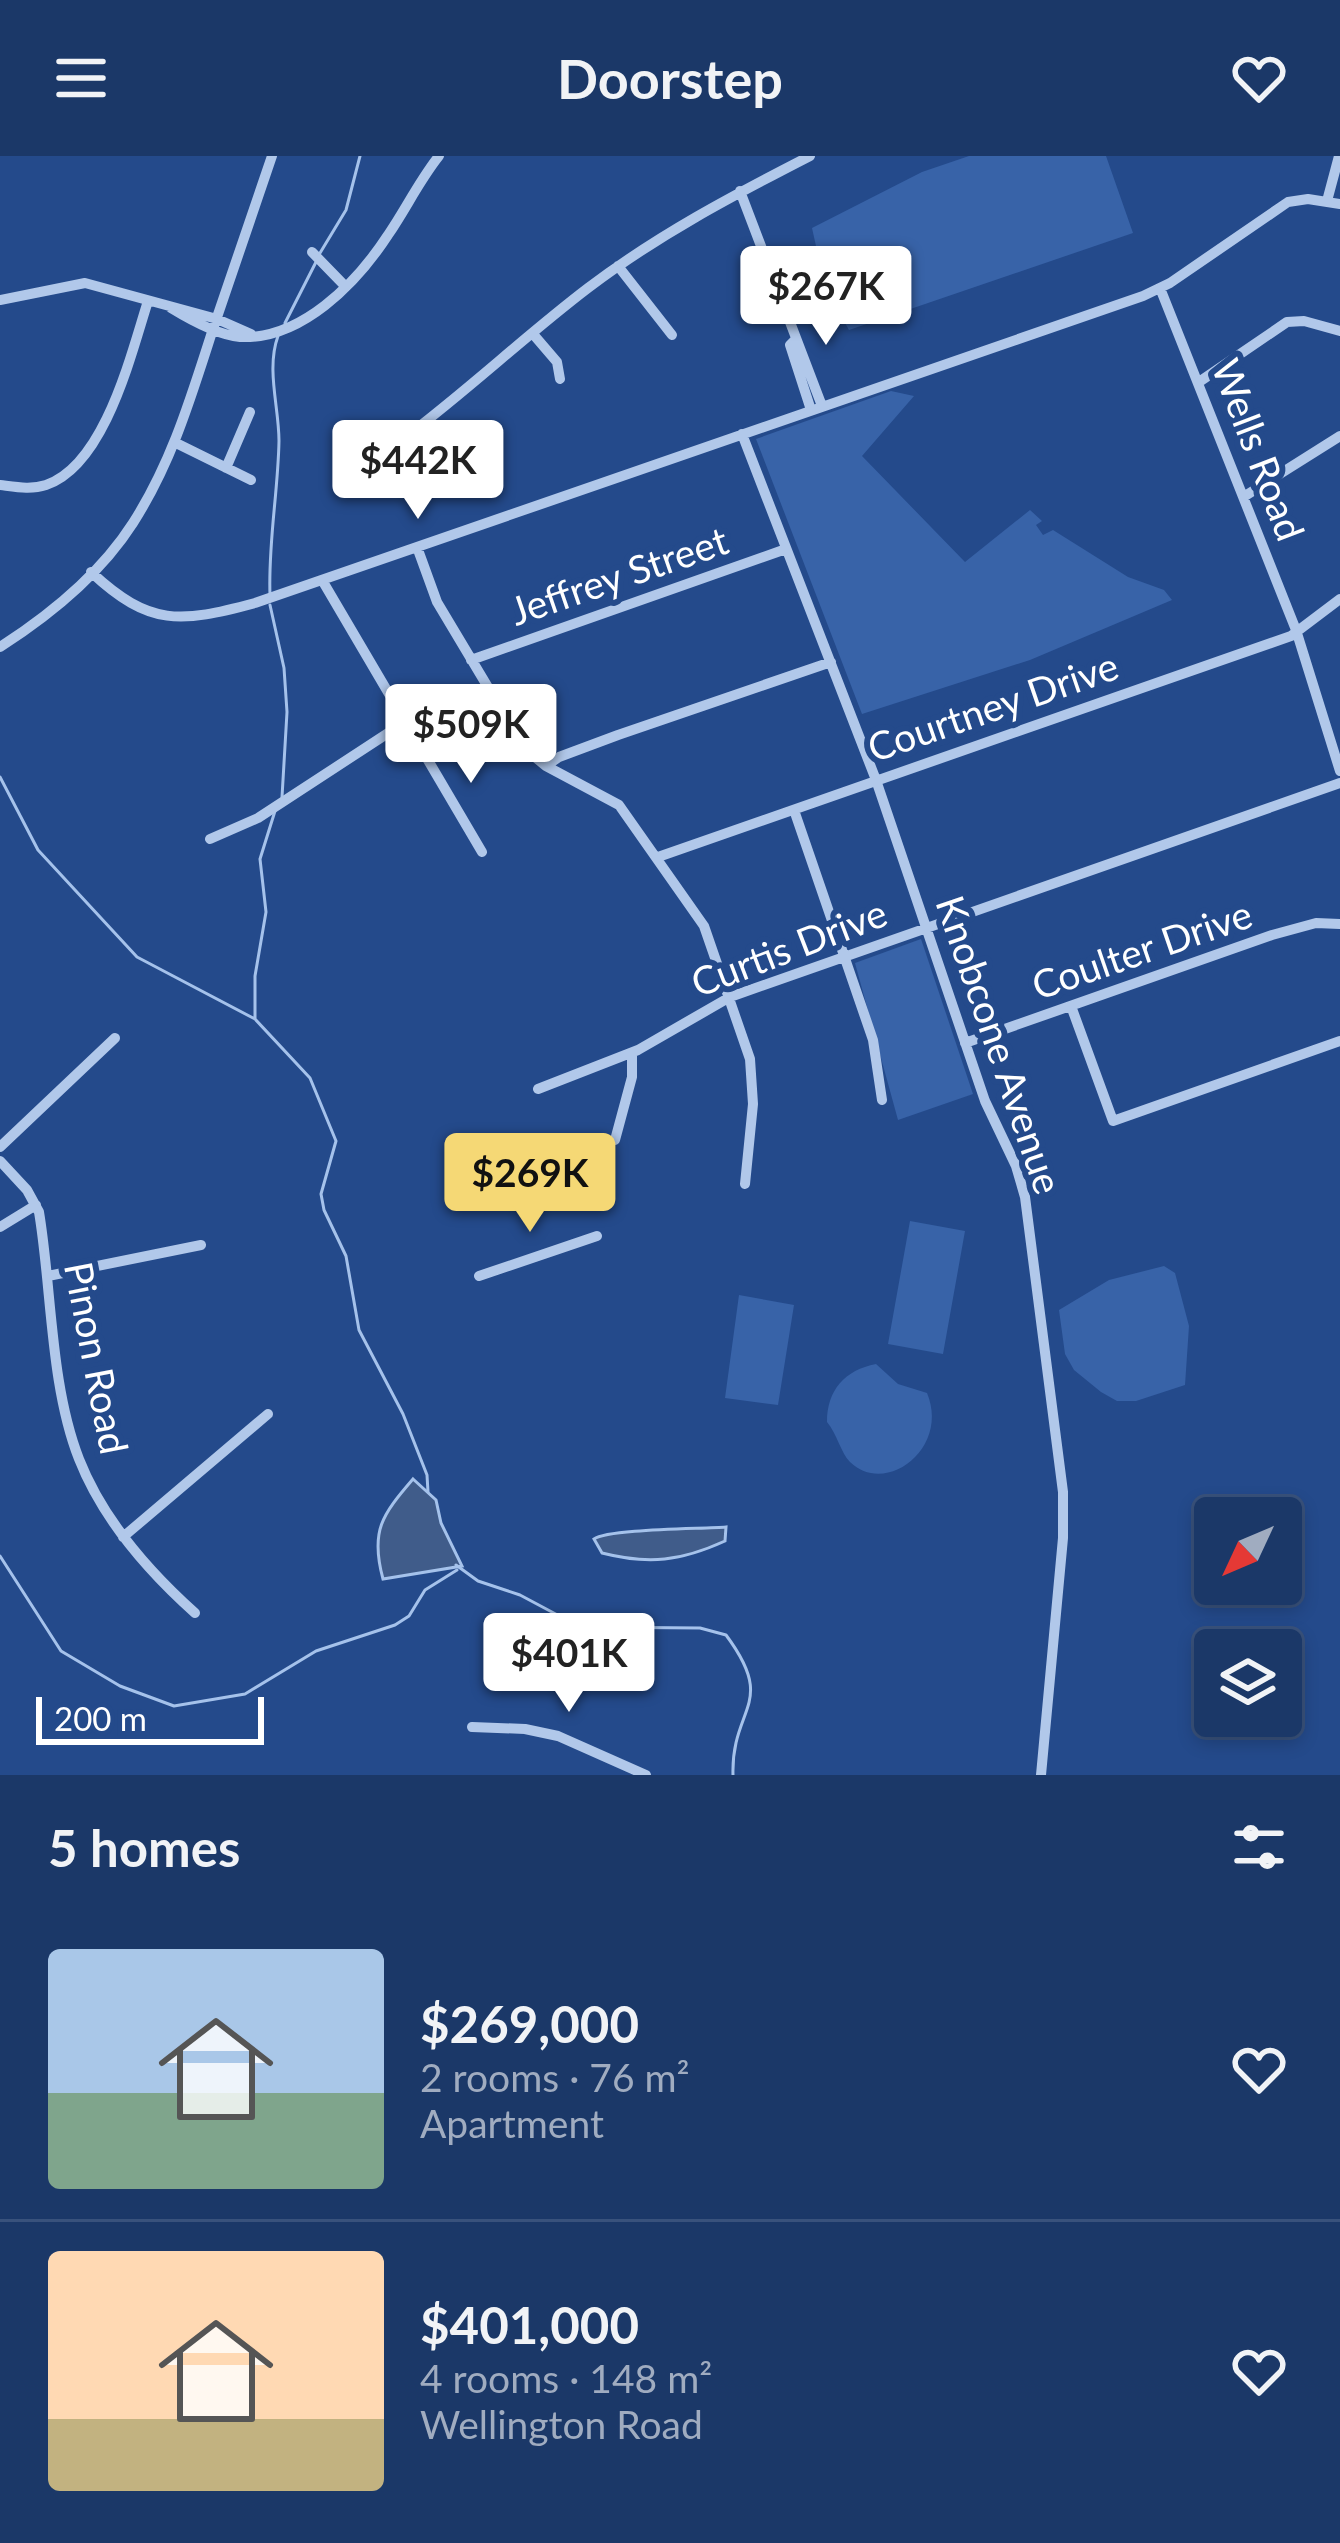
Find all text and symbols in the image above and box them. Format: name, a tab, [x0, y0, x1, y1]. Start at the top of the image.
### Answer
icon: menu	[48, 45, 114, 111]
icon: heart	[1226, 45, 1292, 111]
text: Doorstep	[557, 46, 783, 111]
pin: $267K	[742, 246, 910, 348]
text: $267K	[767, 262, 885, 308]
street label: Wells Road	[1203, 352, 1315, 547]
pin: $442K	[334, 420, 502, 522]
text: $442K	[359, 436, 477, 482]
street label: Jeffrey Street	[504, 516, 734, 634]
street label: Courtney Drive	[861, 642, 1124, 770]
pin: $509K	[387, 684, 555, 786]
text: $509K	[412, 700, 530, 746]
street label: Curtis Drive	[684, 889, 893, 1005]
street label: Knobcone Avenue	[927, 890, 1072, 1200]
street label: Coulter Drive	[1026, 890, 1258, 1008]
pin: $269K	[446, 1133, 614, 1235]
text: $269K	[471, 1149, 589, 1195]
street label: Pinon Road	[56, 1258, 138, 1458]
north arrow	[1194, 1497, 1302, 1605]
map controls	[1194, 1497, 1302, 1737]
pin: $401K	[485, 1613, 653, 1715]
text: $401K	[510, 1629, 628, 1675]
button: layers	[1194, 1629, 1302, 1737]
scale bar	[36, 1691, 264, 1744]
text: 200 m	[54, 1698, 147, 1738]
icon: filters	[1226, 1814, 1292, 1880]
text: 5 homes	[48, 1817, 240, 1878]
text: $269,000	[420, 1993, 639, 2054]
icon: home	[144, 1997, 288, 2141]
icon: heart	[1226, 2036, 1292, 2102]
text: 2 rooms · 76 m²	[420, 2054, 690, 2100]
text: Apartment	[420, 2100, 604, 2146]
text: $401,000	[420, 2294, 639, 2355]
icon: home	[144, 2299, 288, 2443]
icon: heart	[1226, 2338, 1292, 2404]
text: 4 rooms · 148 m²	[420, 2355, 712, 2401]
text: Wellington Road	[420, 2401, 703, 2447]

